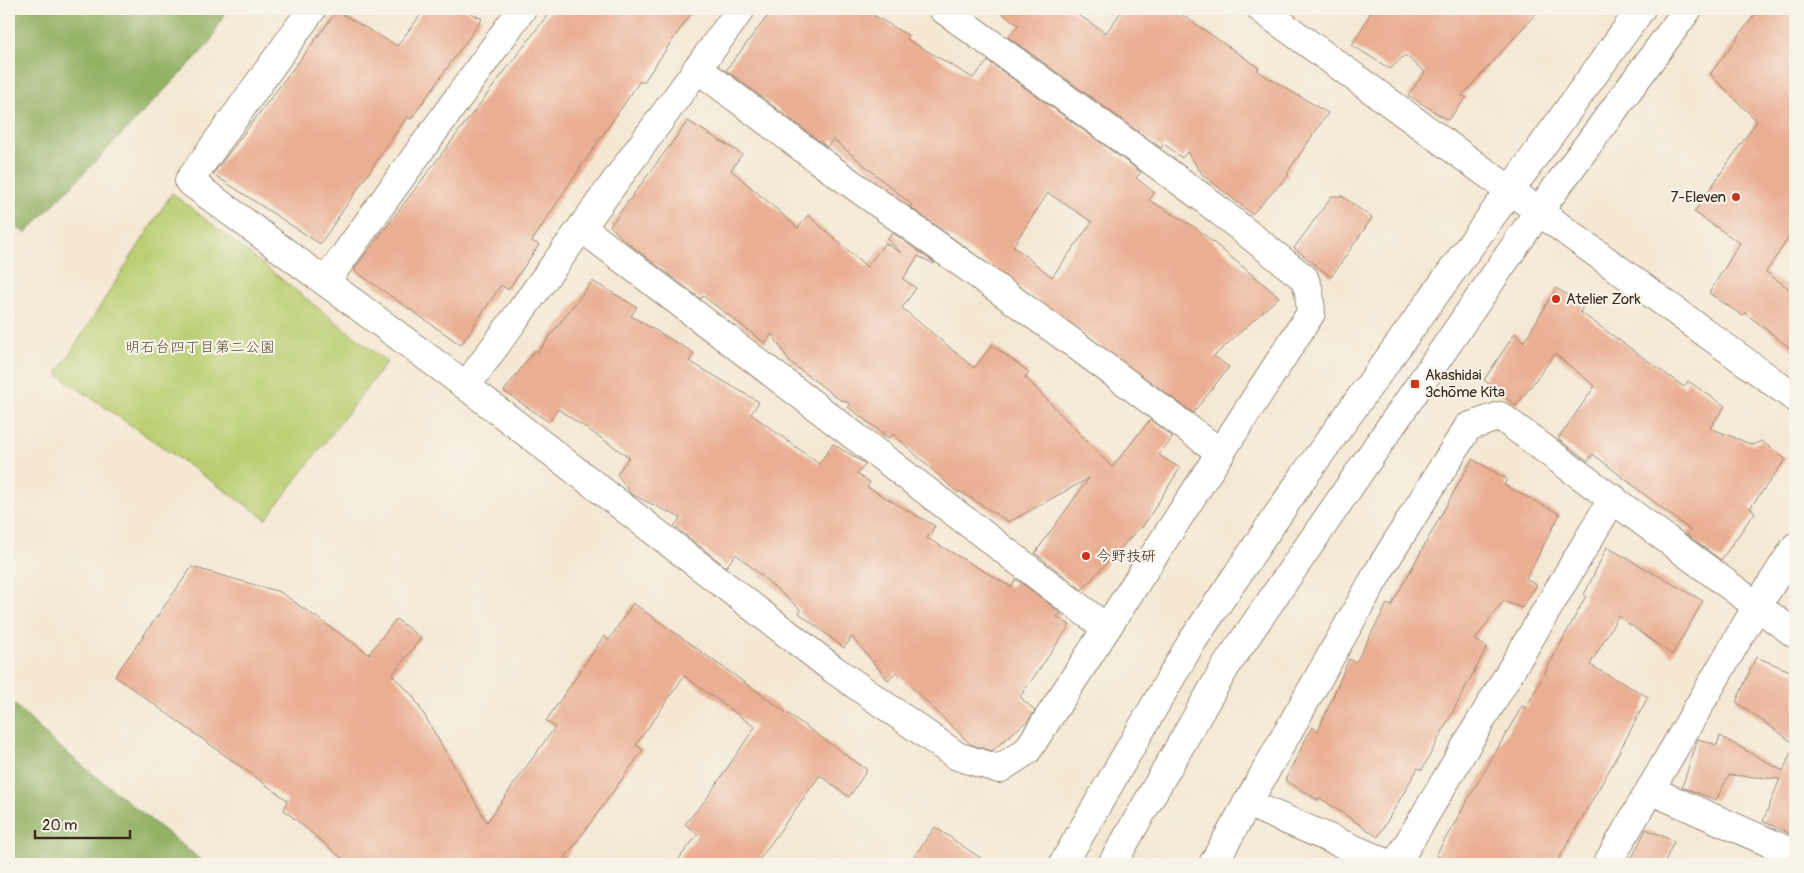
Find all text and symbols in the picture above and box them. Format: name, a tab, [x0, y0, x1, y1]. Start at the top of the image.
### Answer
place label: 7-Eleven	[1671, 188, 1726, 207]
marker: 7-Eleven	[1730, 191, 1742, 203]
place label: Atelier Zork	[1566, 290, 1641, 309]
marker: Atelier Zork	[1550, 293, 1562, 305]
park label: 明石台四丁目第二公園	[125, 338, 275, 357]
place label: Akashidai 3chōme Kita	[1425, 366, 1505, 402]
marker: Akashidai 3chōme Kita	[1409, 378, 1421, 390]
place label: 今野技研	[1096, 547, 1156, 566]
marker: 今野技研	[1080, 550, 1092, 562]
scale bar	[35, 808, 130, 840]
text: 20 m	[42, 816, 77, 835]

